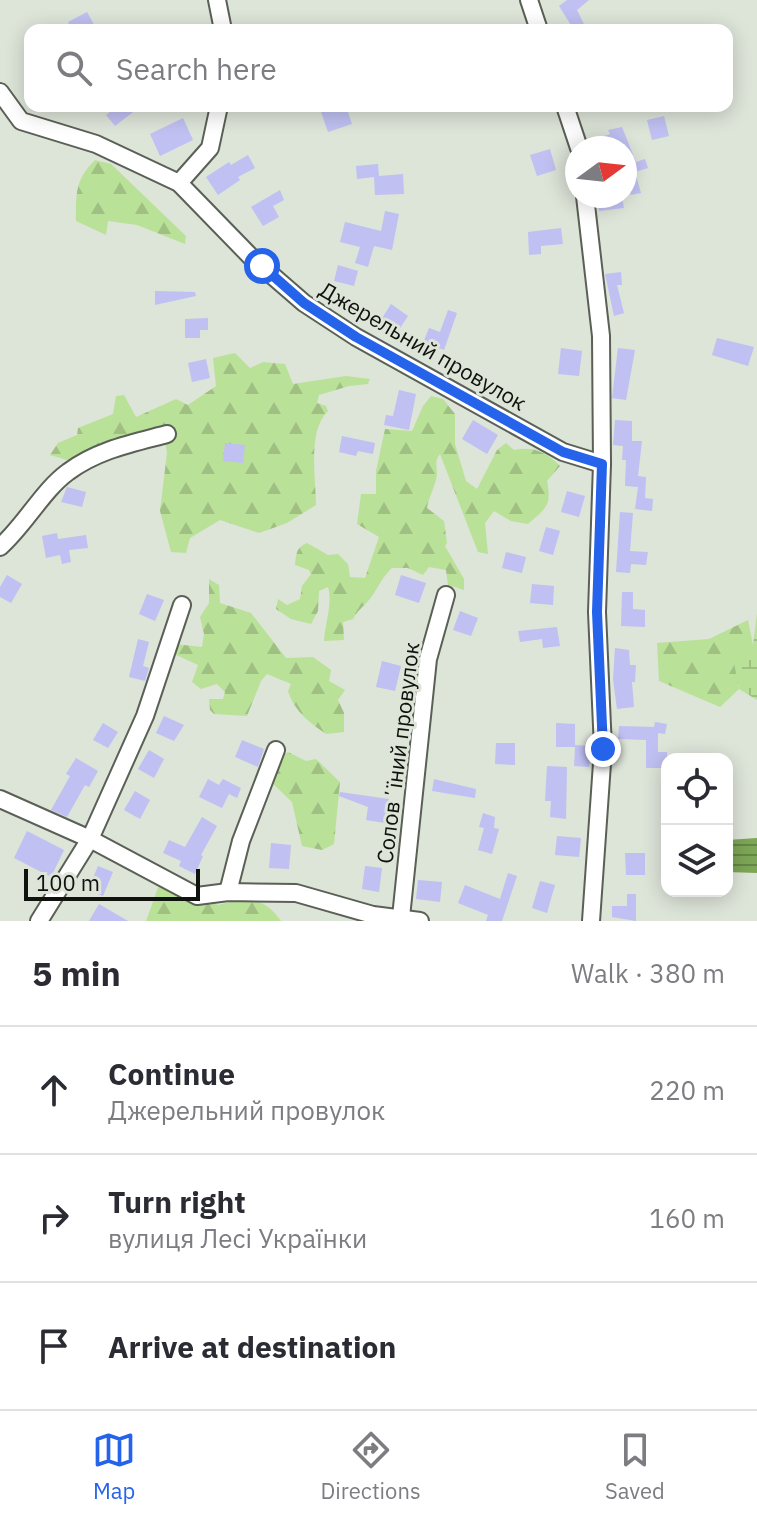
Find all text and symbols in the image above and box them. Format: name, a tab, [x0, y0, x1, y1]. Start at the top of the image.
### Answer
search box	[24, 24, 733, 112]
icon: search	[52, 46, 96, 90]
text: Search here	[116, 49, 277, 88]
north arrow	[565, 136, 637, 208]
route start	[244, 248, 280, 284]
street label: Джерельний провулок	[314, 274, 532, 417]
street label: Соловʼїний провулок	[370, 641, 425, 865]
route end	[585, 731, 621, 767]
map controls	[661, 753, 733, 897]
button: locate	[661, 753, 733, 825]
button: layers	[661, 825, 733, 897]
scale bar	[24, 865, 200, 901]
text: 100 m	[36, 868, 100, 897]
text: 5 min	[32, 951, 121, 995]
text: Walk · 380 m	[571, 956, 725, 990]
text: Continue	[108, 1054, 235, 1093]
icon: ahead	[32, 1068, 76, 1112]
text: 220 m	[649, 1073, 725, 1107]
text: Джерельний провулок	[108, 1093, 385, 1127]
text: Turn right	[108, 1182, 246, 1221]
icon: right	[32, 1196, 76, 1240]
text: 160 m	[649, 1201, 725, 1235]
text: вулиця Лесі Українки	[108, 1221, 367, 1255]
icon: arrive	[32, 1324, 76, 1368]
text: Arrive at destination	[108, 1327, 396, 1366]
tab: Map	[92, 1428, 136, 1505]
tab: Directions	[321, 1428, 421, 1505]
tab: Saved	[605, 1428, 665, 1505]

